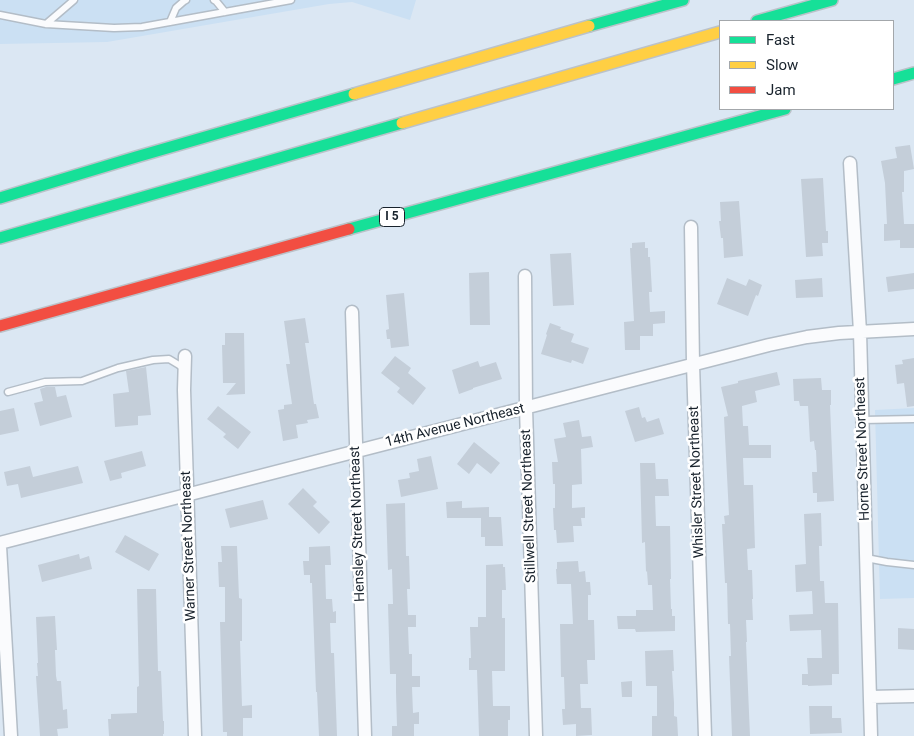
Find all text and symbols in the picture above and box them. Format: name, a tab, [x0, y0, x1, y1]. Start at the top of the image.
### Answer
legend	[719, 20, 894, 110]
text: Fast	[766, 31, 795, 49]
text: Slow	[766, 56, 798, 74]
text: Jam	[766, 81, 796, 99]
road number: I 5	[380, 208, 404, 226]
street label: Horne Street Northeast	[852, 377, 874, 521]
street label: 14th Avenue Northeast	[384, 401, 526, 451]
street label: Whisler Street Northeast	[686, 406, 708, 558]
street label: Stillwell Street Northeast	[518, 429, 540, 583]
street label: Hensley Street Northeast	[347, 446, 369, 602]
street label: Warner Street Northeast	[178, 470, 200, 622]

